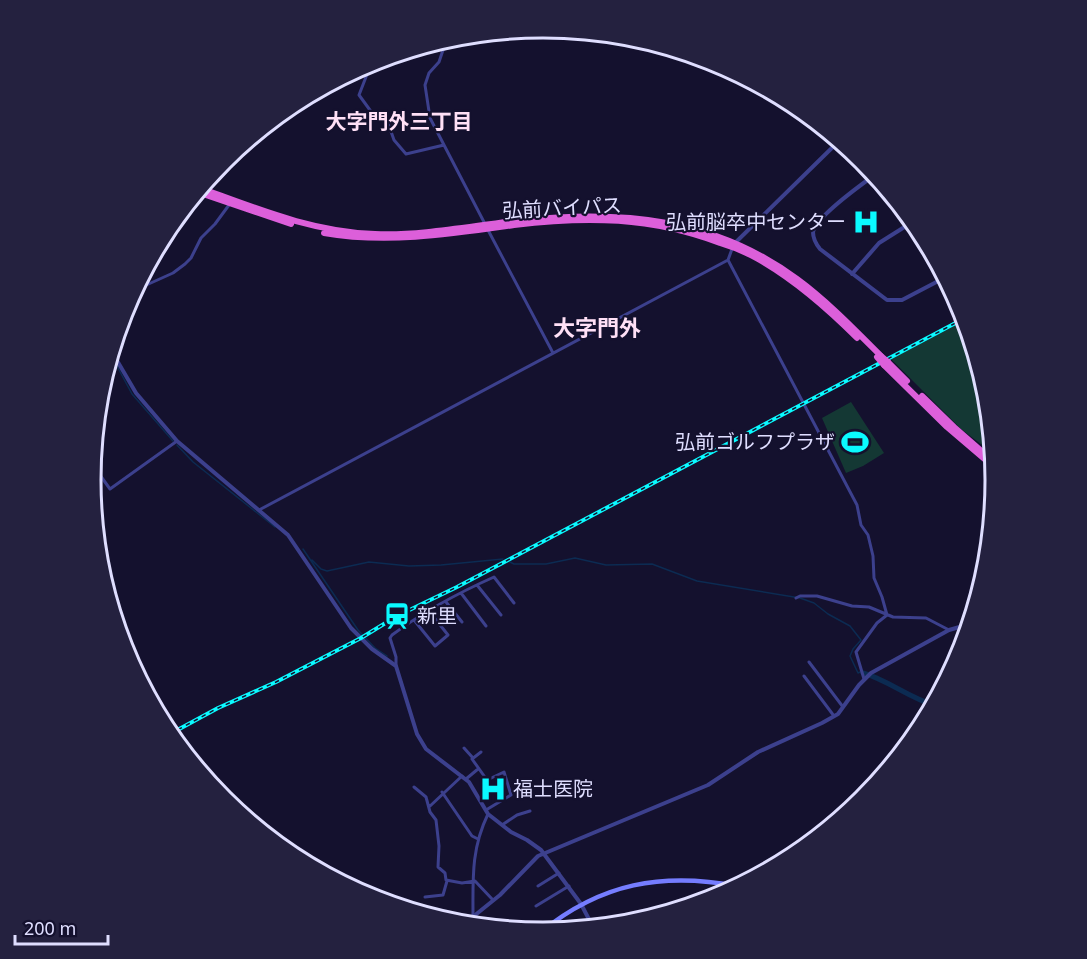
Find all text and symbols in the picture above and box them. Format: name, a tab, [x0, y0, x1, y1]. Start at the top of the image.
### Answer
district label: 大字門外三丁目	[326, 107, 473, 135]
street label: 弘前バイパス	[502, 191, 622, 224]
hospital icon: 弘前脳卒中センター	[851, 207, 881, 237]
place label: 弘前脳卒中センター	[666, 208, 846, 235]
district label: 大字門外	[553, 312, 641, 342]
sports icon: 弘前ゴルフプラザ	[840, 427, 870, 457]
place label: 弘前ゴルフプラザ	[675, 428, 835, 455]
station icon: 新里	[382, 601, 412, 631]
place label: 新里	[417, 602, 457, 629]
hospital icon: 福士医院	[478, 774, 508, 804]
place label: 福士医院	[513, 775, 593, 802]
scale bar	[15, 908, 108, 946]
text: 200 m	[24, 916, 76, 940]

